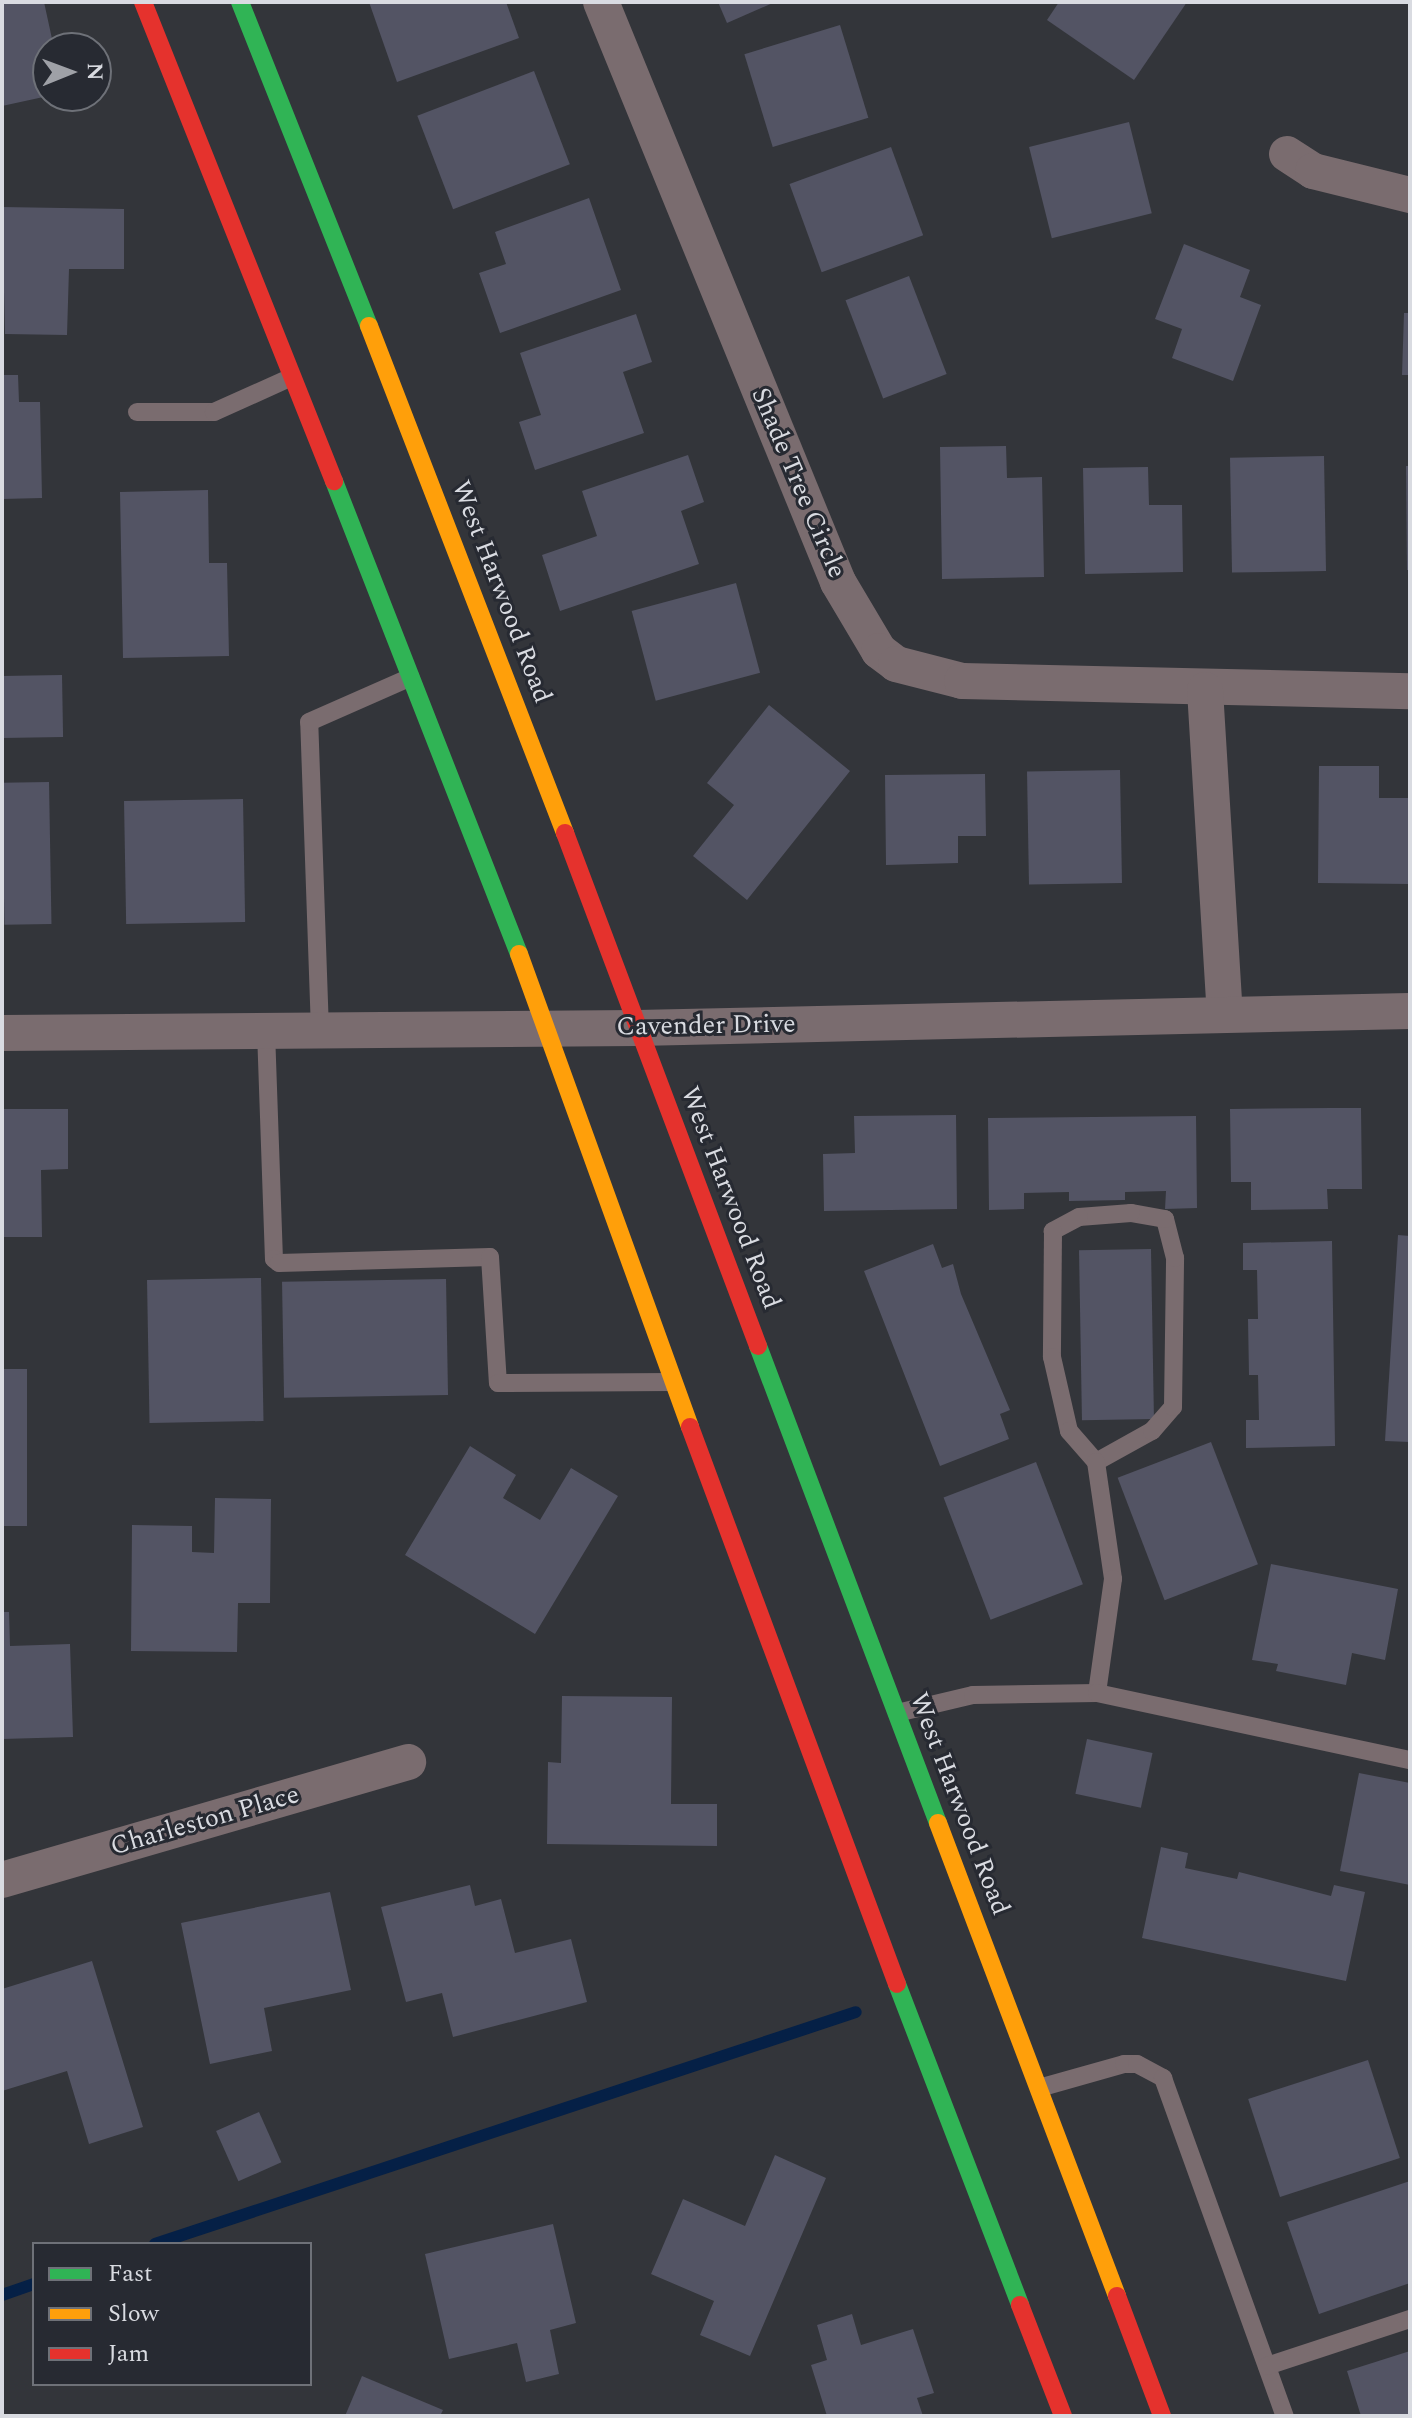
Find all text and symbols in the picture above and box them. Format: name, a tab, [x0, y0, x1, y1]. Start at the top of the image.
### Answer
north arrow	[32, 32, 112, 112]
text: N	[78, 62, 111, 81]
street label: Shade Tree Circle	[744, 383, 852, 583]
street label: West Harwood Road	[444, 476, 558, 708]
street label: Cavender Drive	[616, 1009, 796, 1043]
street label: West Harwood Road	[673, 1082, 787, 1314]
street label: West Harwood Road	[902, 1688, 1016, 1920]
street label: Charleston Place	[107, 1779, 303, 1863]
legend	[32, 2242, 312, 2386]
text: Fast	[108, 2256, 153, 2292]
text: Slow	[108, 2296, 159, 2332]
text: Jam	[108, 2336, 149, 2372]

